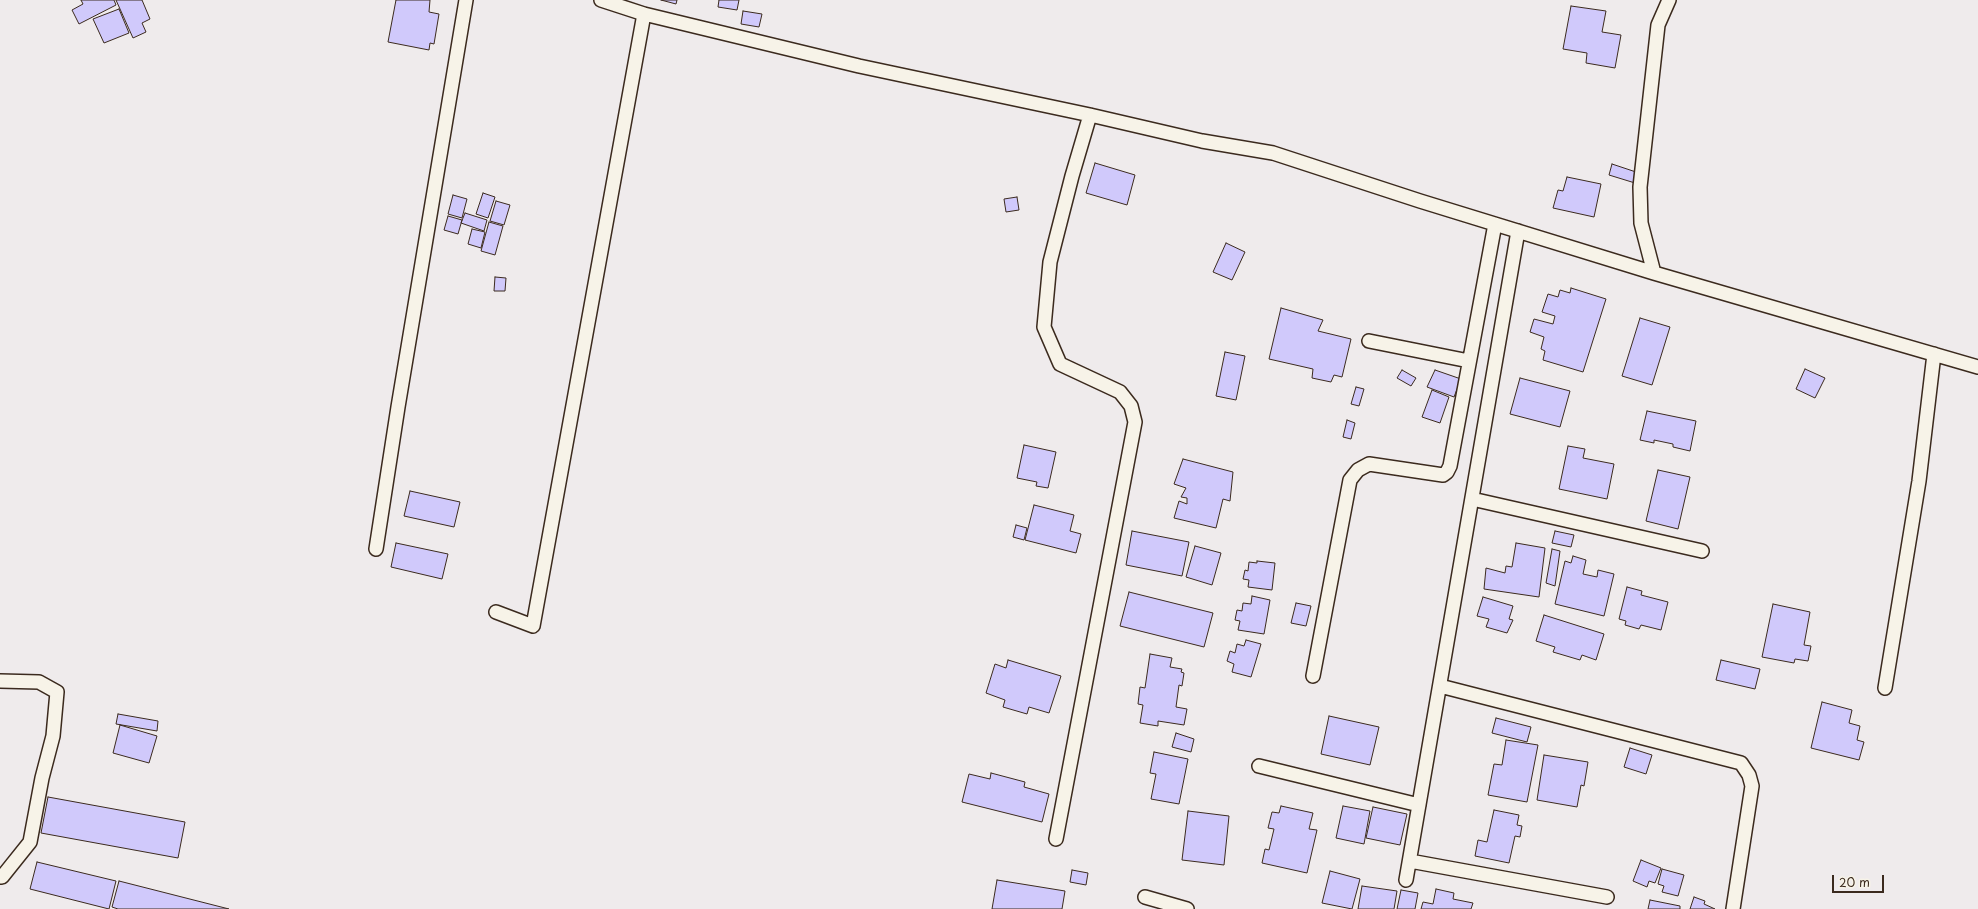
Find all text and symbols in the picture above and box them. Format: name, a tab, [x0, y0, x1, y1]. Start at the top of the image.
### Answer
scale bar	[1834, 867, 1886, 893]
text: 20 m	[1839, 873, 1870, 891]

